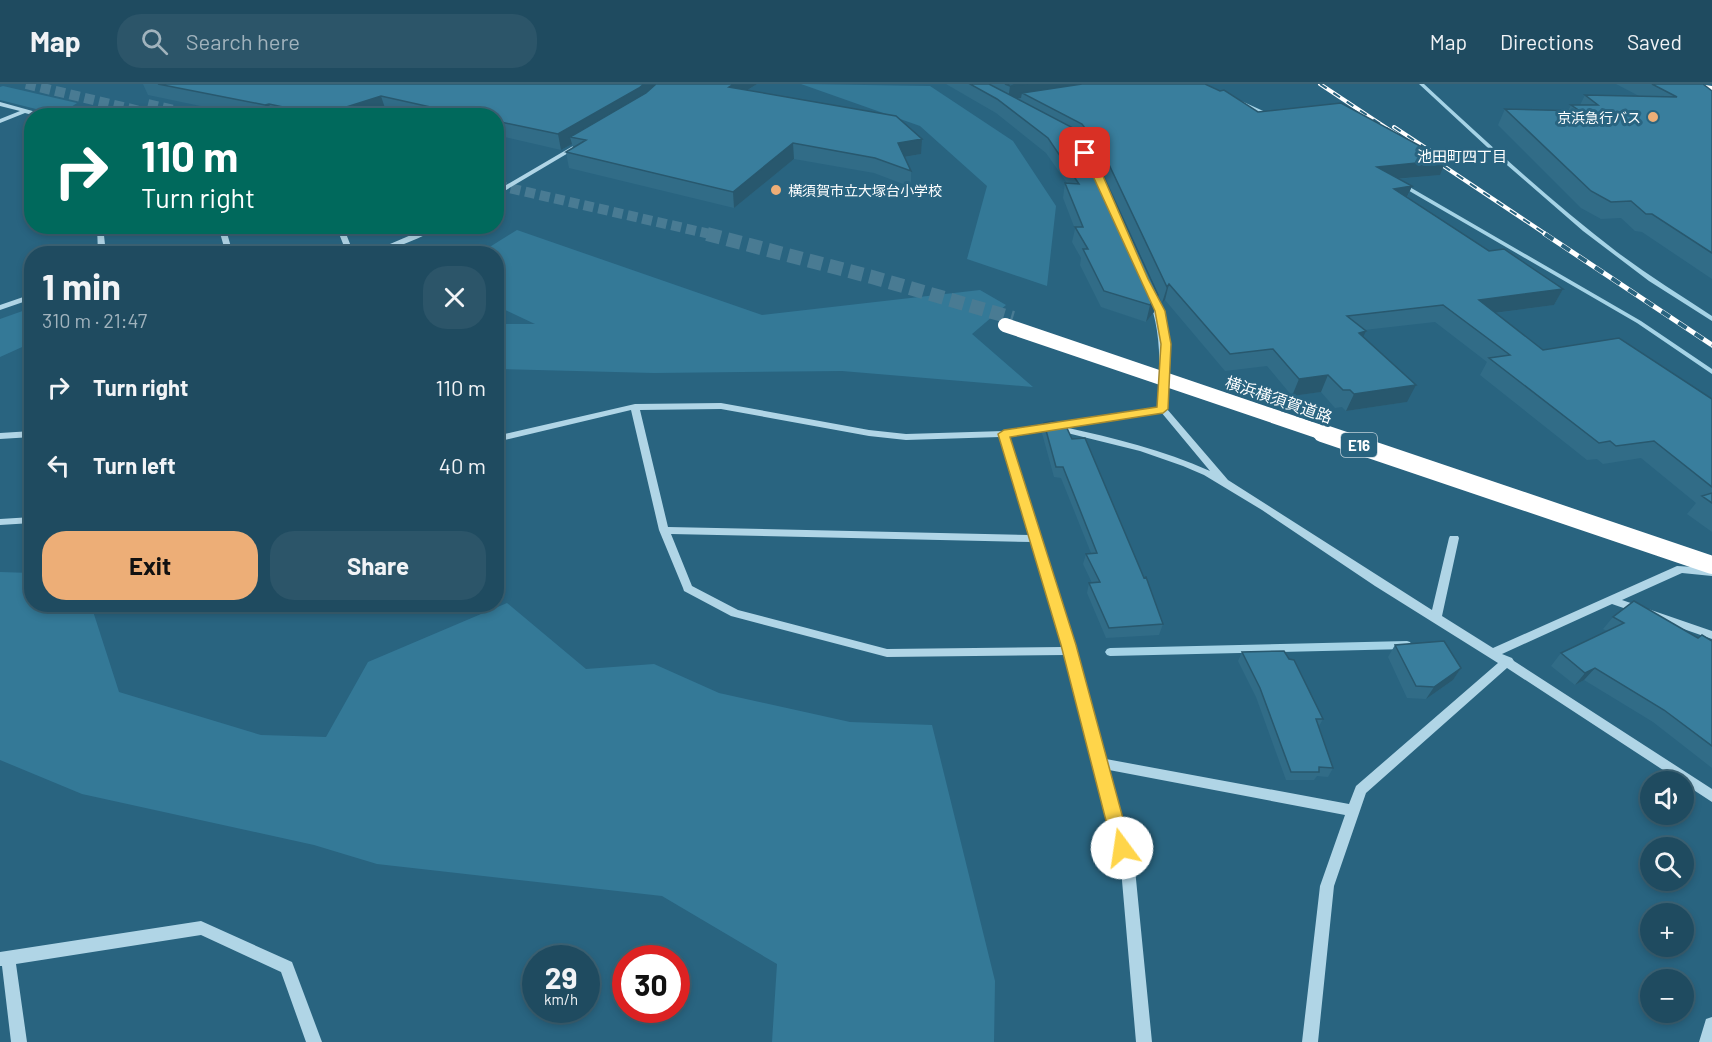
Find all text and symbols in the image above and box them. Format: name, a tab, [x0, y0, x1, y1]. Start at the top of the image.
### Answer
search box	[117, 14, 537, 68]
text: Map	[30, 24, 81, 58]
icon: search	[138, 25, 171, 58]
text: Search here	[186, 28, 300, 54]
text: Map	[1430, 29, 1467, 54]
text: Directions	[1500, 29, 1594, 54]
text: Saved	[1627, 29, 1682, 54]
place label: 京浜急行バス	[1557, 109, 1641, 126]
marker: 京浜急行バス	[1646, 110, 1660, 124]
pin	[1059, 127, 1110, 178]
text: 110 m	[141, 130, 238, 180]
icon: right	[42, 132, 120, 210]
icon: arrive	[1068, 136, 1101, 169]
district label: 池田町四丁目	[1417, 147, 1507, 165]
text: Turn right	[141, 181, 255, 213]
place label: 横須賀市立大塚台小学校	[788, 182, 942, 199]
marker: 横須賀市立大塚台小学校	[769, 183, 783, 197]
text: 1 min	[42, 264, 121, 307]
button: close	[423, 266, 486, 329]
text: 310 m · 21:47	[42, 308, 147, 332]
icon: right	[42, 371, 75, 404]
street label: 横浜横須賀道路	[1223, 372, 1335, 426]
text: Turn right	[93, 374, 188, 400]
text: 110 m	[436, 374, 486, 400]
road number: E16	[1341, 433, 1377, 457]
icon: left	[42, 449, 75, 482]
text: Turn left	[93, 452, 176, 478]
text: 40 m	[439, 452, 486, 478]
button: Exit	[42, 531, 258, 600]
button: Share	[270, 531, 486, 600]
map controls	[1640, 771, 1694, 1023]
button: sound	[1640, 771, 1694, 825]
position arrow	[1090, 816, 1154, 880]
button: search	[1640, 837, 1694, 891]
button: +	[1640, 903, 1694, 957]
speed limit sign: 30	[612, 945, 690, 1023]
text: 29	[545, 959, 577, 995]
button: −	[1640, 969, 1694, 1023]
text: km/h	[544, 990, 578, 1008]

